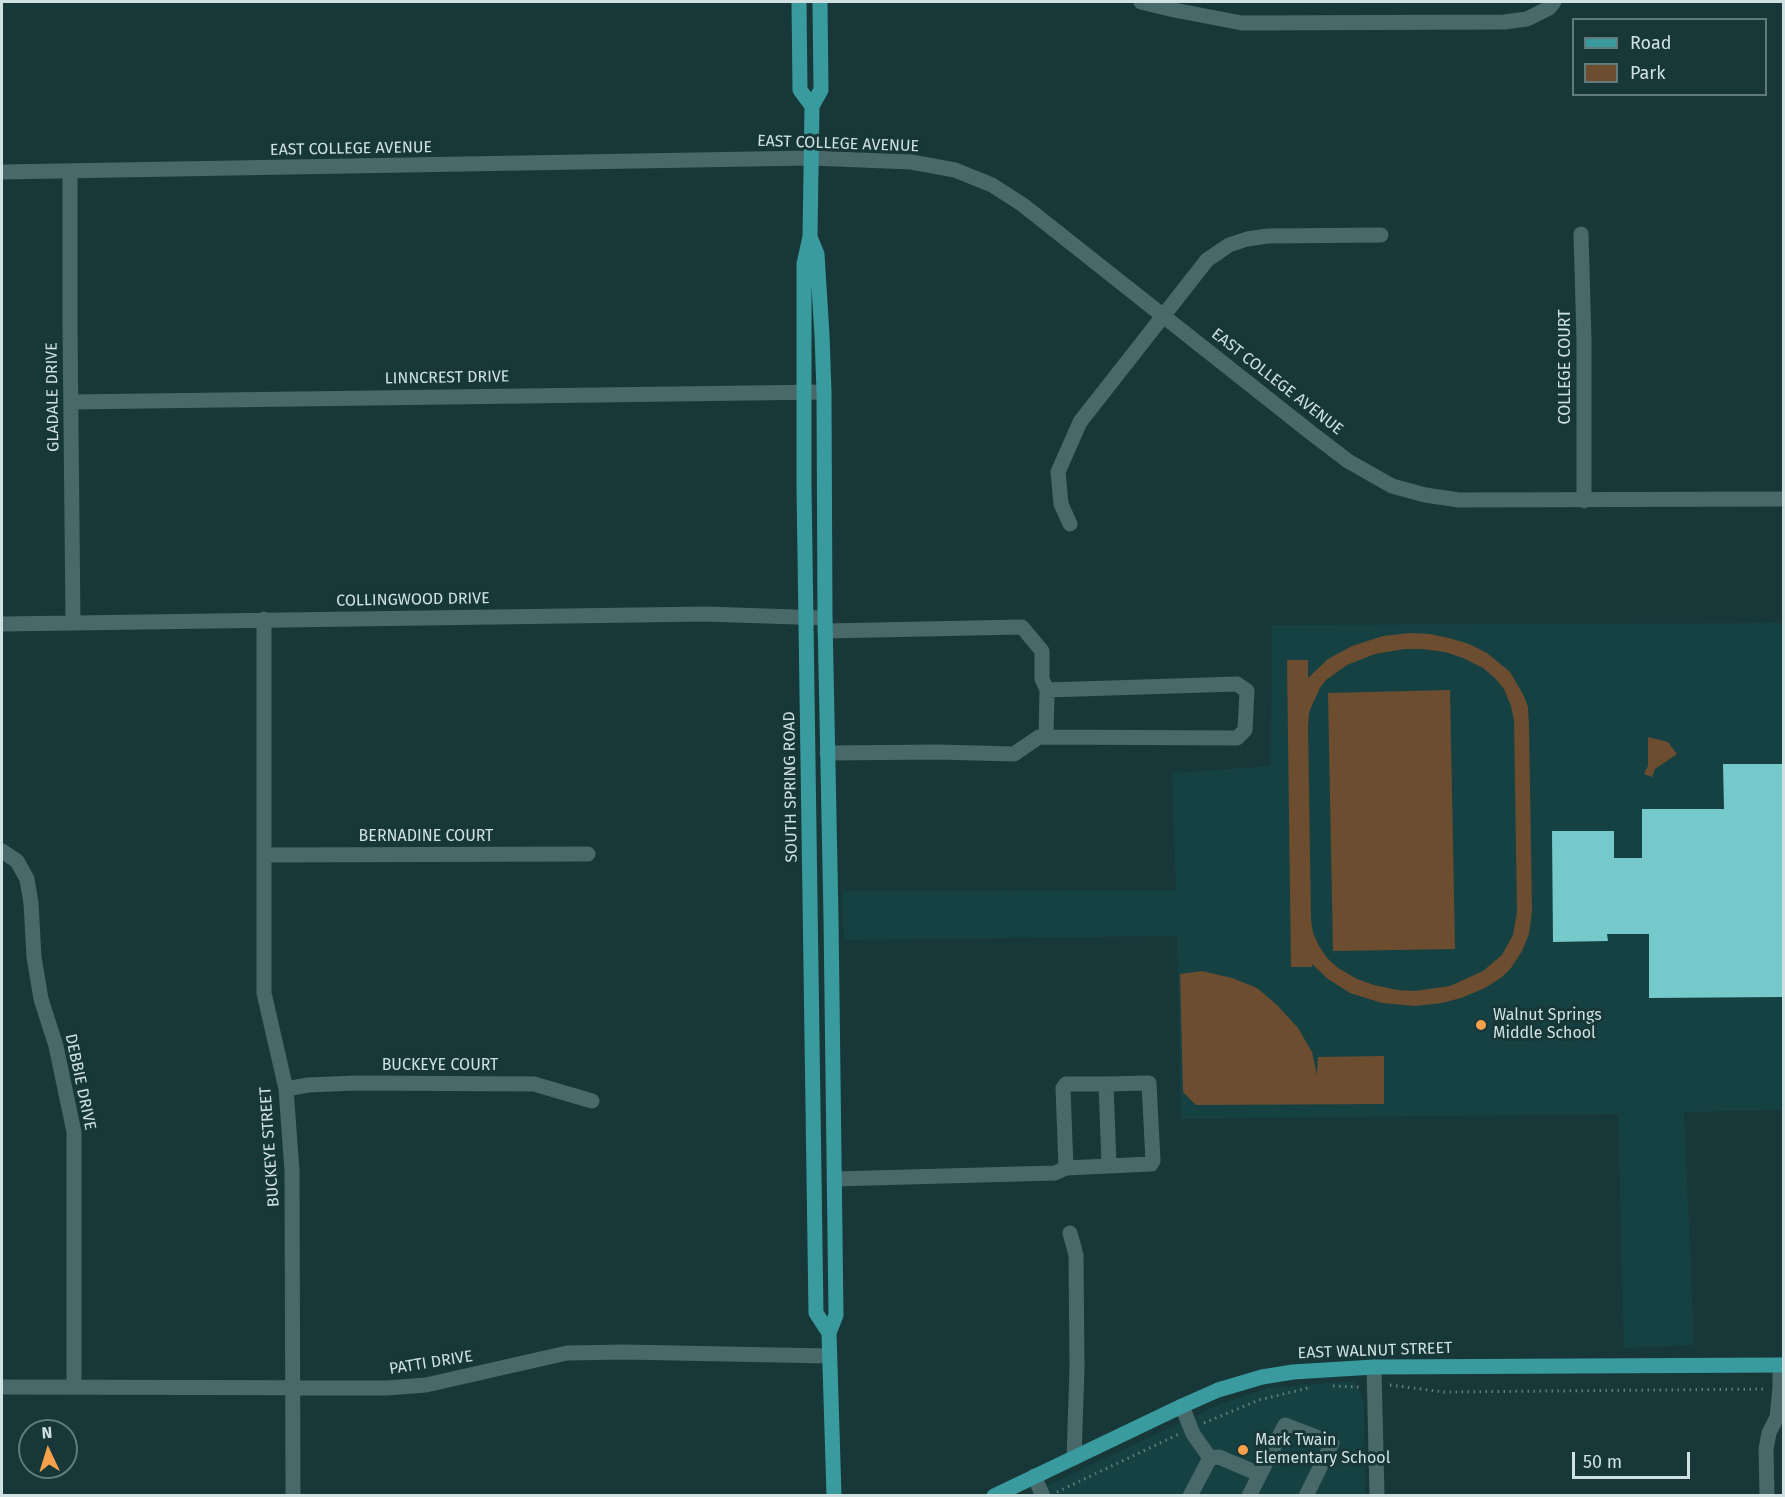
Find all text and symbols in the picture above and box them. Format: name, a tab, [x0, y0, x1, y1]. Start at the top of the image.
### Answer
legend	[1572, 18, 1767, 96]
text: Road	[1630, 32, 1672, 54]
text: Park	[1630, 62, 1665, 84]
street label: EAST COLLEGE AVENUE	[757, 132, 919, 156]
street label: EAST COLLEGE AVENUE	[270, 138, 432, 160]
street label: COLLEGE COURT	[1556, 310, 1576, 424]
street label: EAST COLLEGE AVENUE	[1207, 325, 1347, 439]
street label: GLADALE DRIVE	[42, 342, 64, 452]
street label: LINNCREST DRIVE	[385, 367, 509, 389]
street label: COLLINGWOOD DRIVE	[336, 589, 490, 611]
street label: SOUTH SPRING ROAD	[780, 711, 802, 863]
street label: BERNADINE COURT	[359, 827, 493, 847]
place label: Walnut Springs Middle School	[1493, 1006, 1602, 1044]
marker: Walnut Springs Middle School	[1474, 1018, 1488, 1032]
street label: DEBBIE DRIVE	[60, 1032, 100, 1132]
street label: BUCKEYE COURT	[382, 1056, 498, 1076]
street label: BUCKEYE STREET	[256, 1086, 284, 1208]
street label: EAST WALNUT STREET	[1297, 1339, 1453, 1363]
street label: PATTI DRIVE	[388, 1347, 474, 1379]
north arrow	[18, 1419, 78, 1479]
text: N	[41, 1423, 53, 1442]
place label: Mark Twain Elementary School	[1255, 1431, 1390, 1469]
scale bar	[1575, 1440, 1694, 1478]
marker: Mark Twain Elementary School	[1236, 1443, 1250, 1457]
text: 50 m	[1583, 1451, 1622, 1473]

